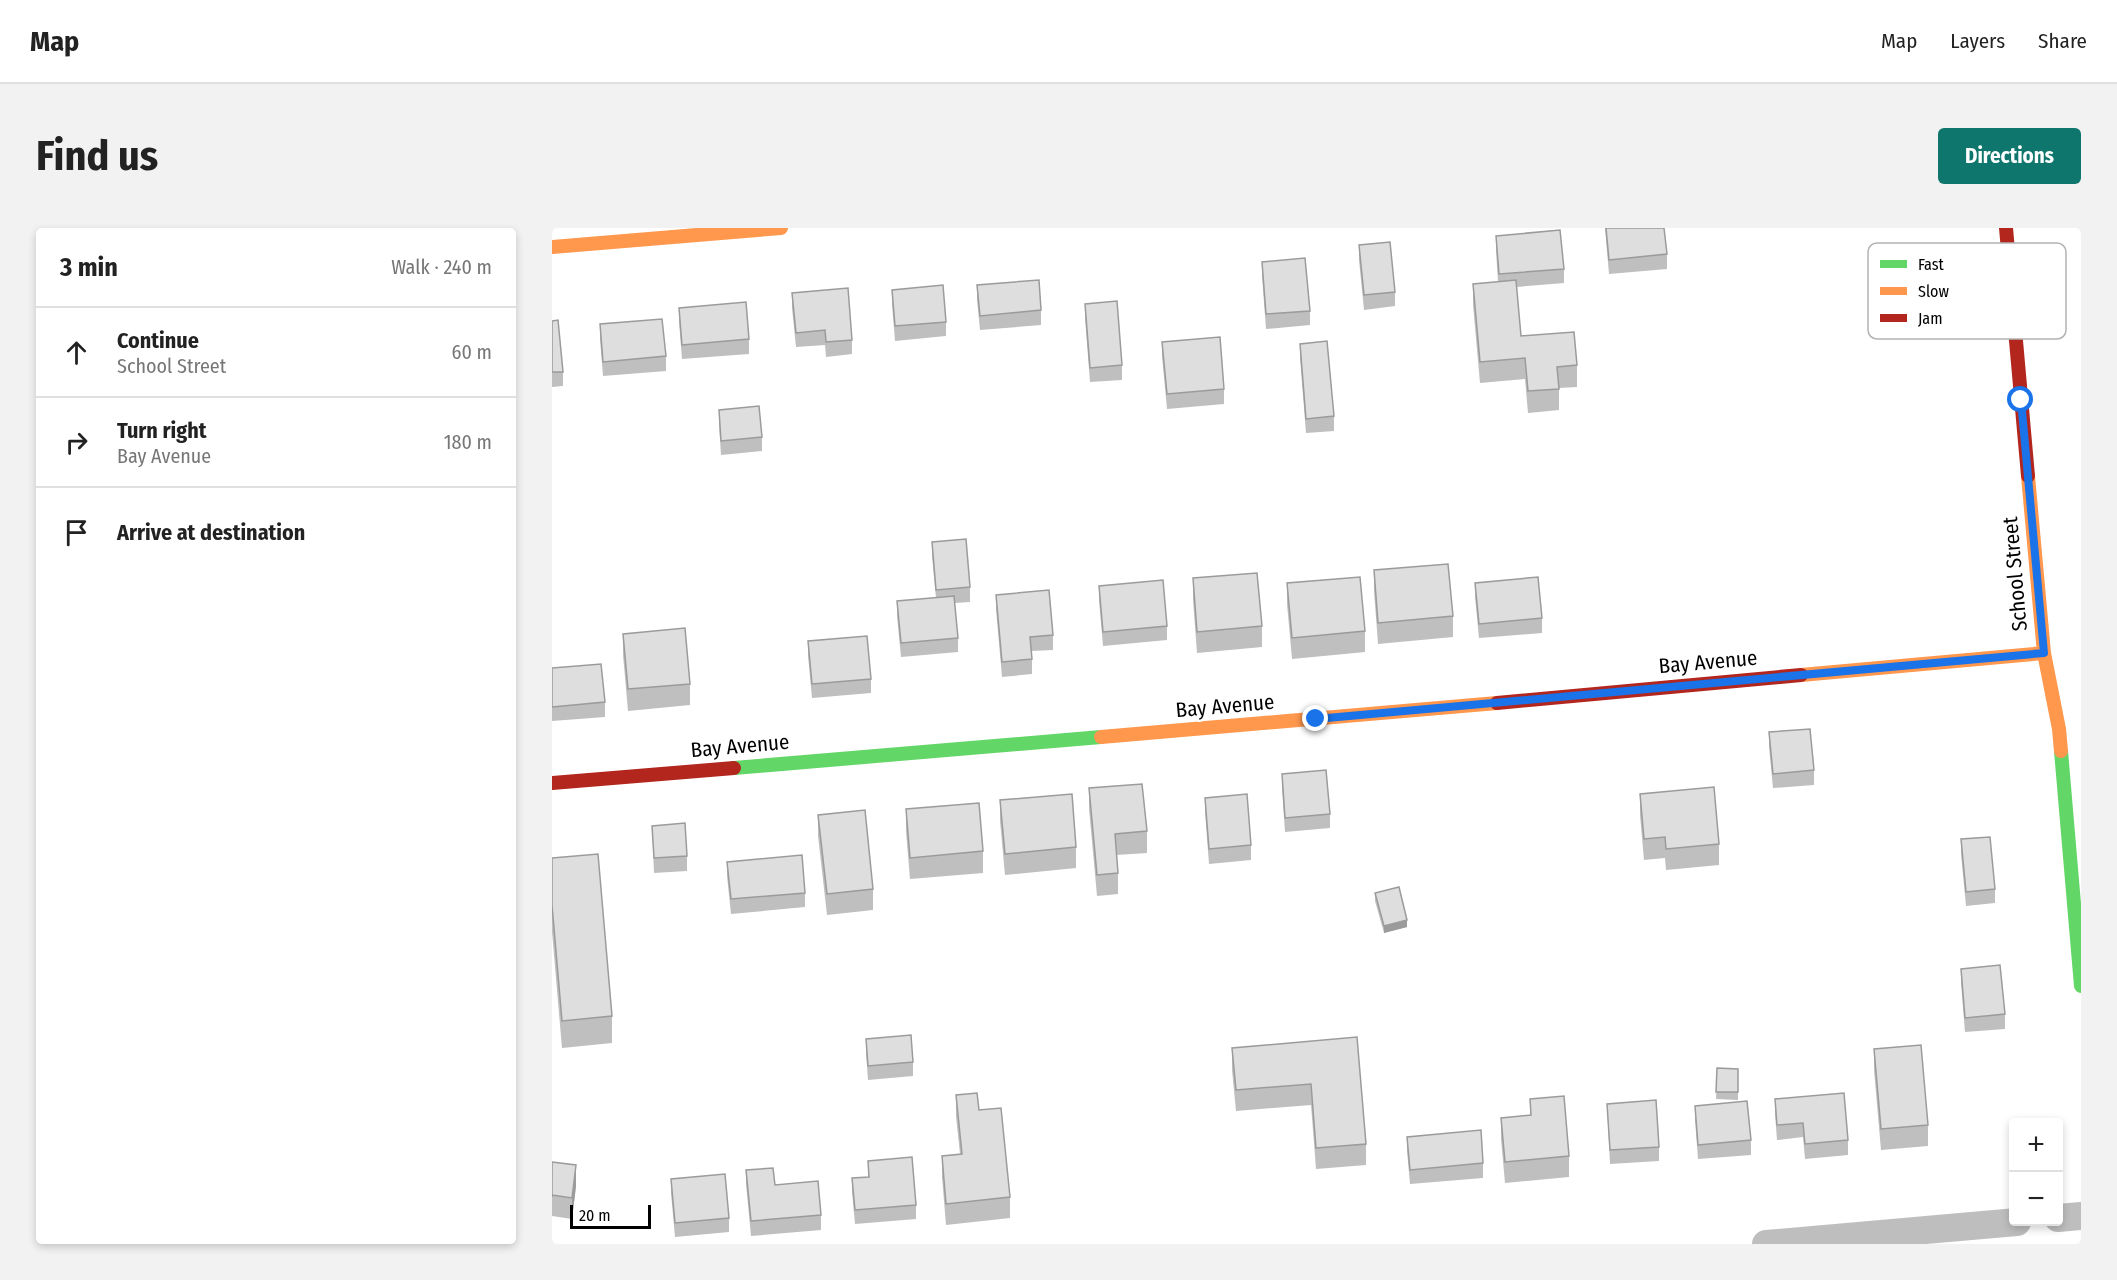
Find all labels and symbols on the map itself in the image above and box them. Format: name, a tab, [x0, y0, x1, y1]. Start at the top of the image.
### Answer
legend	[1868, 243, 2066, 339]
text: Fast	[1918, 255, 1945, 274]
text: Slow	[1918, 282, 1949, 301]
text: Jam	[1918, 309, 1943, 328]
route start	[2007, 386, 2033, 412]
street label: School Street	[1997, 516, 2033, 632]
street label: Bay Avenue	[1658, 645, 1758, 679]
street label: Bay Avenue	[1175, 689, 1275, 723]
route end	[1302, 705, 1328, 731]
street label: Bay Avenue	[690, 729, 790, 763]
scale bar	[570, 1202, 651, 1230]

